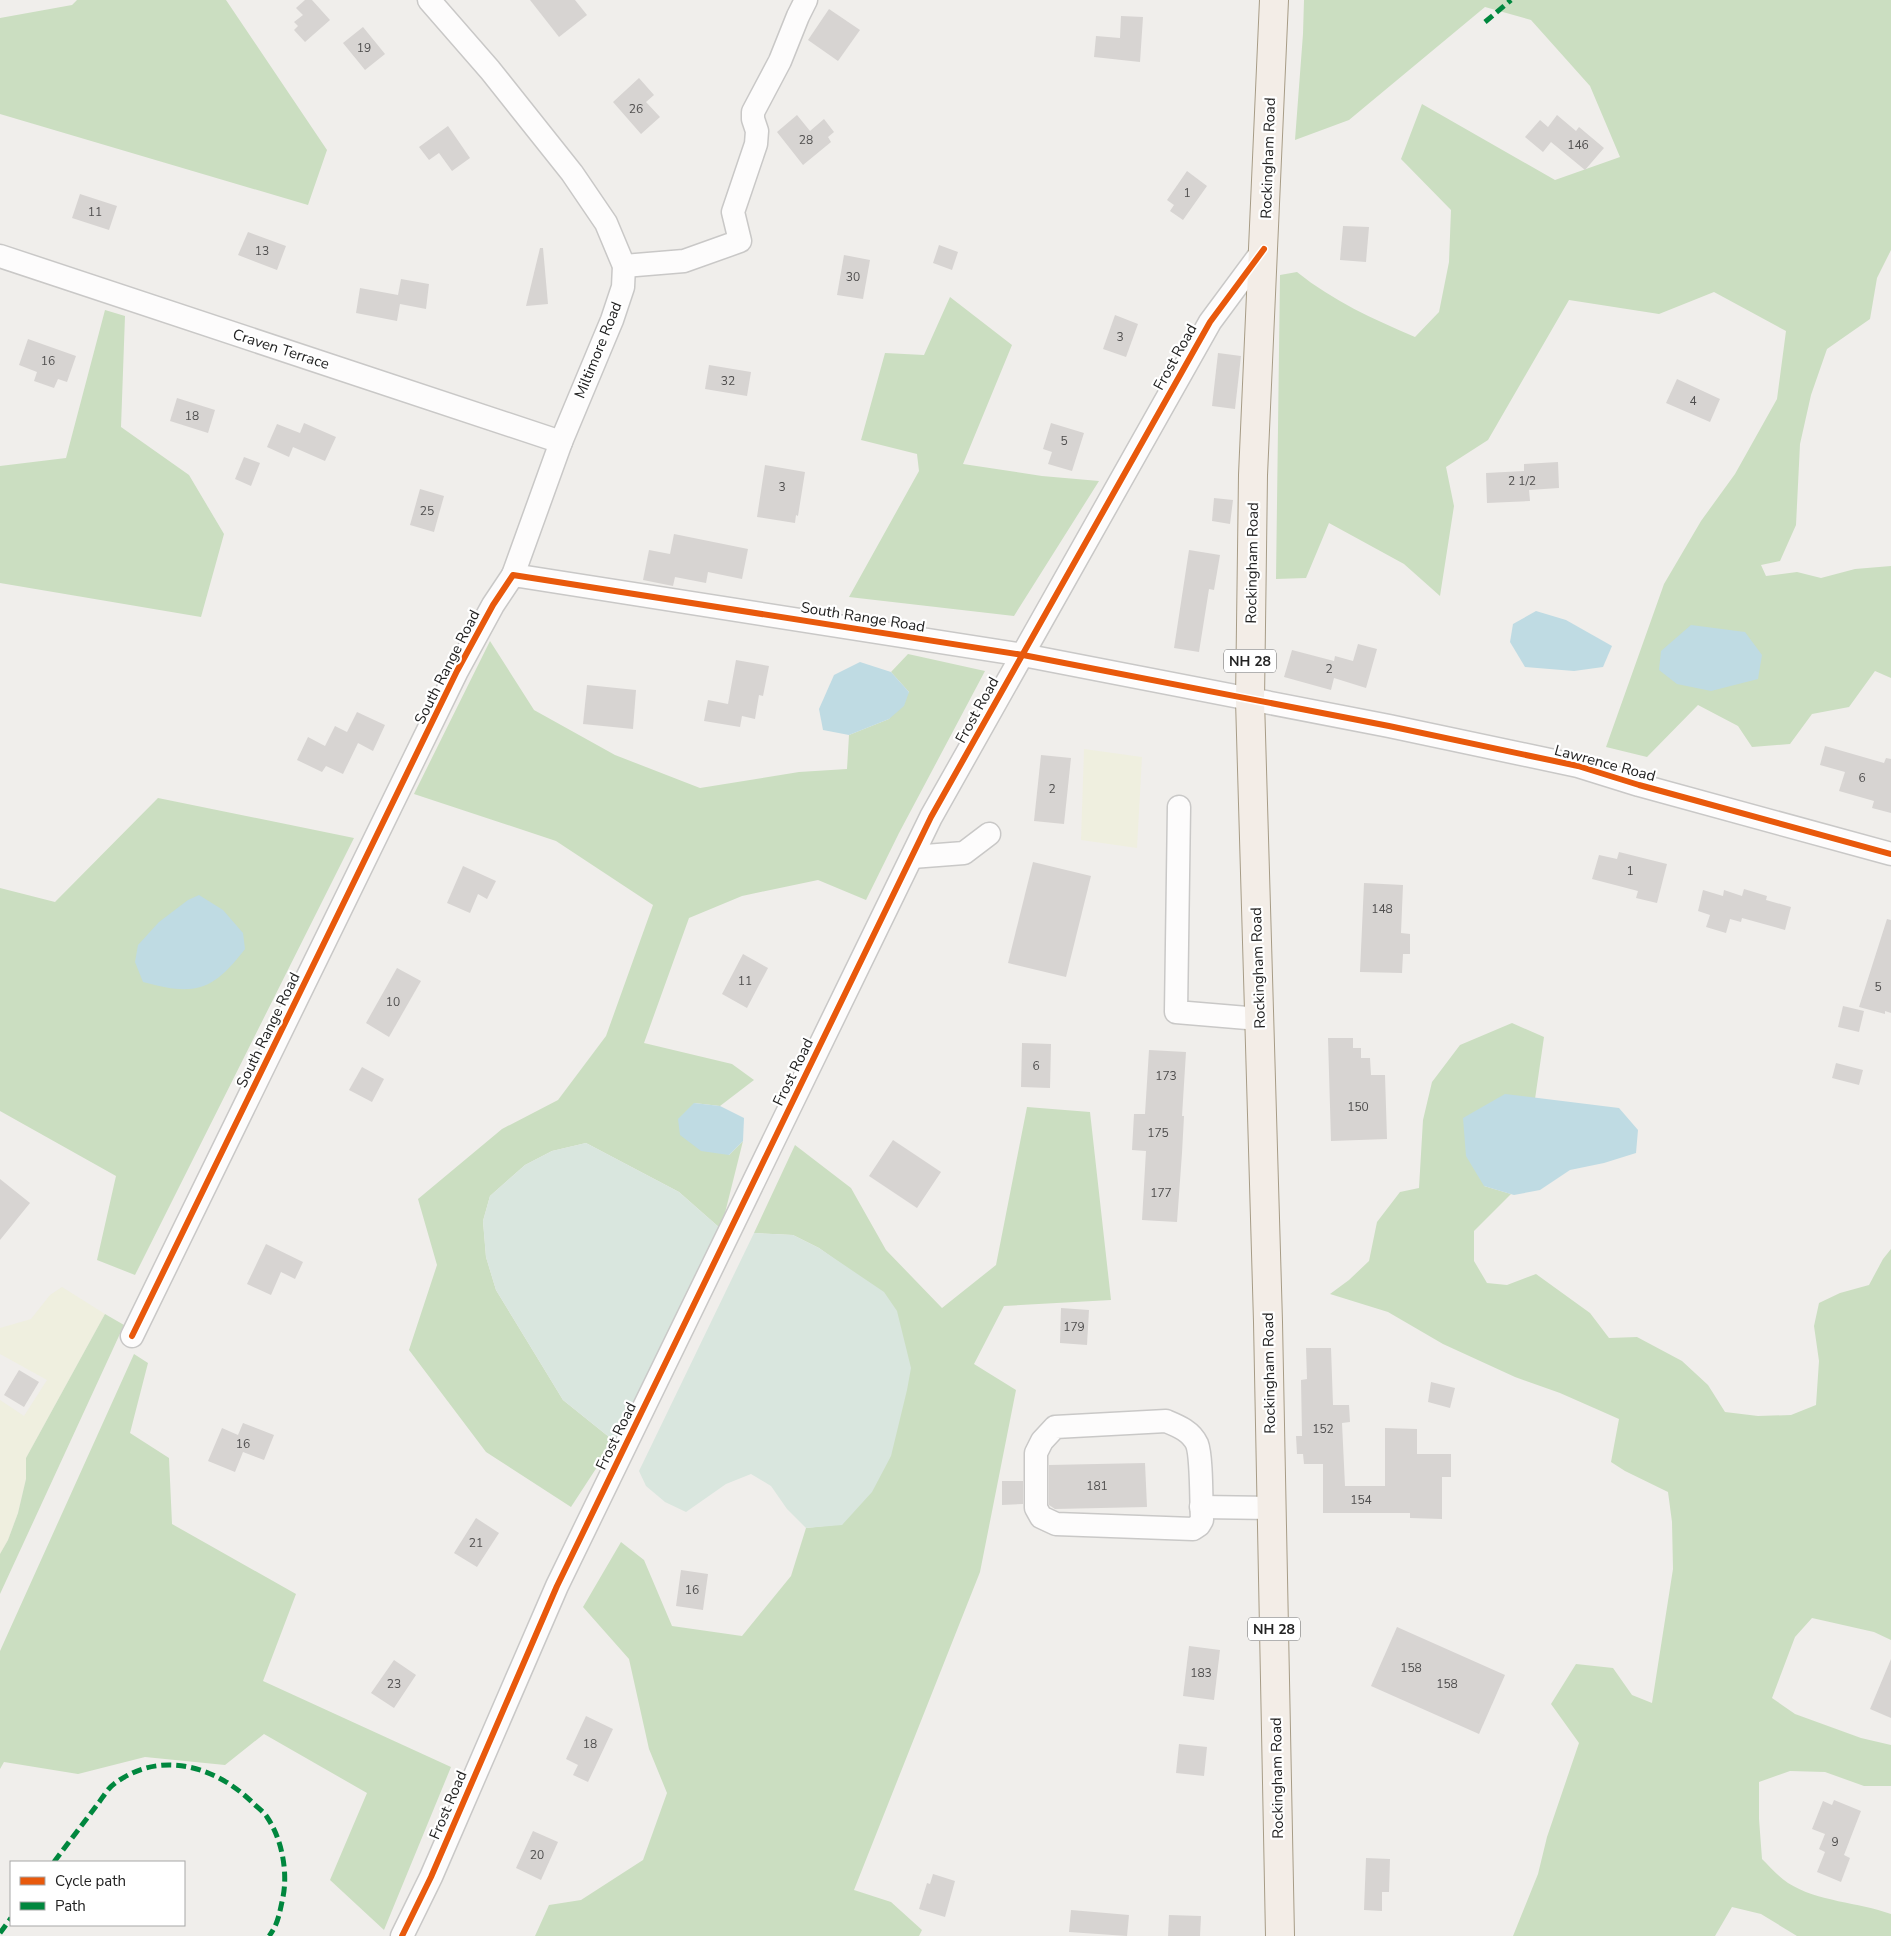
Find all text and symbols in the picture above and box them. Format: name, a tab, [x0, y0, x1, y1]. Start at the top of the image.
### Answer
house number: 19	[357, 40, 371, 56]
street label: Rockingham Road	[1256, 97, 1280, 219]
house number: 26	[629, 101, 643, 117]
house number: 28	[799, 132, 813, 148]
house number: 146	[1567, 137, 1589, 153]
house number: 1	[1183, 185, 1191, 201]
house number: 11	[88, 204, 102, 220]
house number: 13	[255, 243, 269, 259]
house number: 30	[846, 269, 860, 285]
street label: Miltimore Road	[570, 299, 626, 401]
street label: Frost Road	[1149, 320, 1201, 394]
street label: Craven Terrace	[230, 324, 332, 374]
house number: 3	[1116, 329, 1124, 345]
house number: 16	[41, 353, 55, 369]
house number: 32	[721, 373, 735, 389]
house number: 4	[1689, 393, 1697, 409]
house number: 18	[185, 408, 199, 424]
house number: 5	[1060, 433, 1068, 449]
house number: 2 1/2	[1508, 473, 1536, 489]
house number: 3	[778, 479, 786, 495]
street label: Rockingham Road	[1241, 502, 1263, 624]
house number: 25	[420, 503, 434, 519]
street label: South Range Road	[799, 597, 927, 637]
street label: South Range Road	[410, 607, 484, 727]
road number: NH 28	[1224, 649, 1276, 672]
house number: 2	[1325, 661, 1333, 677]
street label: Frost Road	[951, 673, 1003, 747]
street label: Lawrence Road	[1552, 740, 1658, 786]
house number: 6	[1858, 770, 1866, 786]
house number: 2	[1048, 781, 1056, 797]
house number: 1	[1626, 863, 1634, 879]
house number: 148	[1371, 901, 1393, 917]
street label: Rockingham Road	[1246, 907, 1270, 1029]
street label: South Range Road	[231, 969, 305, 1091]
house number: 11	[738, 973, 752, 989]
house number: 5	[1874, 979, 1882, 995]
house number: 10	[386, 994, 400, 1010]
street label: Frost Road	[768, 1035, 818, 1109]
house number: 6	[1032, 1058, 1040, 1074]
house number: 173	[1155, 1068, 1177, 1084]
house number: 150	[1347, 1099, 1369, 1115]
house number: 175	[1147, 1125, 1169, 1141]
house number: 177	[1150, 1185, 1172, 1201]
street label: Rockingham Road	[1258, 1312, 1280, 1434]
house number: 179	[1063, 1319, 1085, 1335]
street label: Frost Road	[591, 1399, 641, 1473]
house number: 152	[1312, 1421, 1334, 1437]
house number: 16	[236, 1436, 250, 1452]
house number: 181	[1086, 1478, 1108, 1494]
house number: 154	[1350, 1492, 1372, 1508]
house number: 21	[469, 1535, 483, 1551]
house number: 16	[685, 1582, 699, 1598]
road number: NH 28	[1248, 1618, 1300, 1640]
house number: 158	[1400, 1660, 1422, 1676]
house number: 183	[1190, 1665, 1212, 1681]
house number: 23	[387, 1676, 401, 1692]
house number: 158	[1436, 1676, 1458, 1692]
street label: Rockingham Road	[1266, 1717, 1288, 1839]
house number: 18	[583, 1736, 597, 1752]
street label: Frost Road	[425, 1768, 471, 1842]
house number: 9	[1831, 1834, 1839, 1850]
house number: 20	[530, 1847, 544, 1863]
legend	[10, 1861, 185, 1926]
text: Cycle path	[55, 1871, 126, 1891]
text: Path	[55, 1896, 86, 1916]

